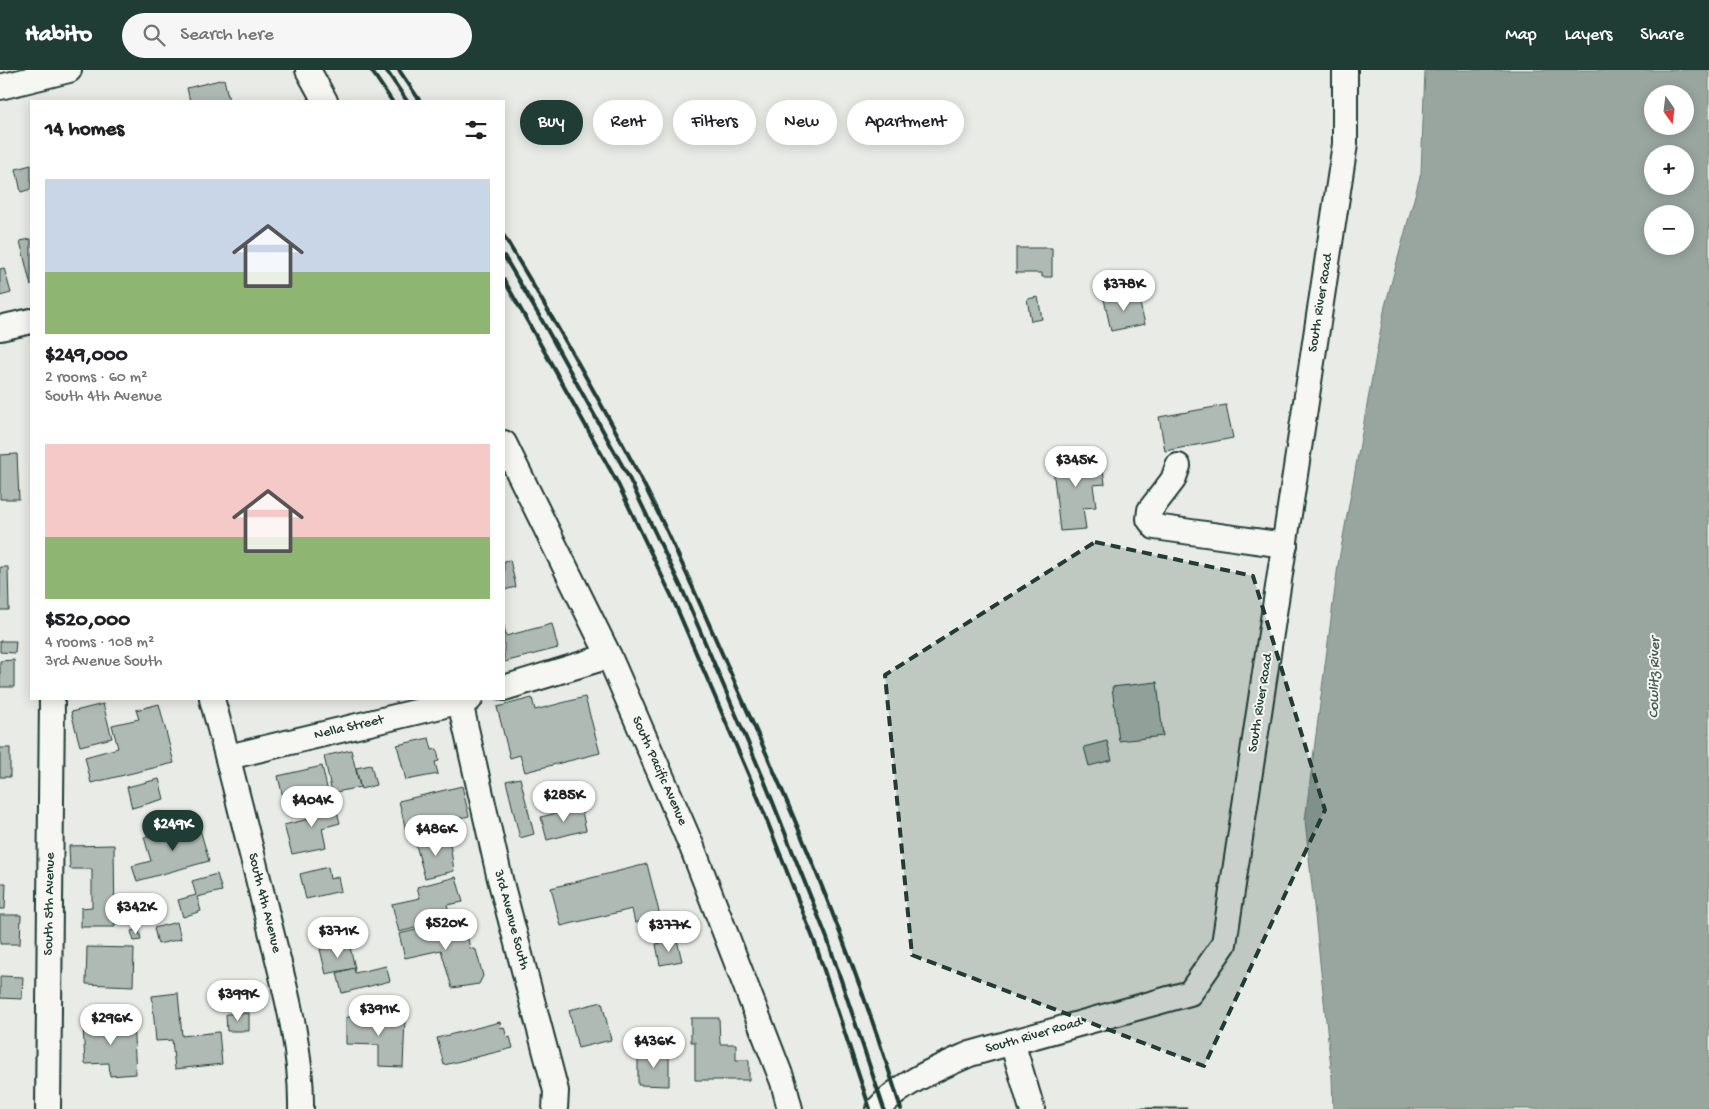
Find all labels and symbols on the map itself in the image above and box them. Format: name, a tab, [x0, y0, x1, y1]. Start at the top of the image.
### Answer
north arrow	[1644, 85, 1694, 135]
street label: South River Road	[1305, 251, 1337, 353]
pin: $378K	[1089, 270, 1159, 312]
pin: $345K	[1041, 446, 1111, 488]
water label: Cowlitz River	[1645, 635, 1665, 719]
street label: South River Road	[1245, 651, 1277, 753]
street label: Nella Street	[313, 711, 387, 744]
street label: South Pacific Avenue	[627, 714, 691, 829]
pin: $285K	[529, 780, 599, 823]
pin: $404K	[277, 786, 347, 828]
pin: $249K	[138, 810, 208, 852]
pin: $486K	[401, 814, 471, 857]
street label: South 4th Avenue	[243, 851, 285, 955]
street label: South 5th Avenue	[41, 852, 59, 956]
street label: 3rd Avenue South	[489, 867, 533, 972]
pin: $342K	[101, 892, 171, 935]
pin: $520K	[411, 908, 481, 951]
pin: $377K	[634, 910, 704, 953]
pin: $371K	[303, 916, 373, 959]
pin: $399K	[203, 980, 273, 1022]
pin: $391K	[344, 994, 414, 1037]
pin: $296K	[76, 1004, 146, 1046]
street label: South River Road	[984, 1014, 1086, 1058]
pin: $436K	[619, 1026, 689, 1069]

